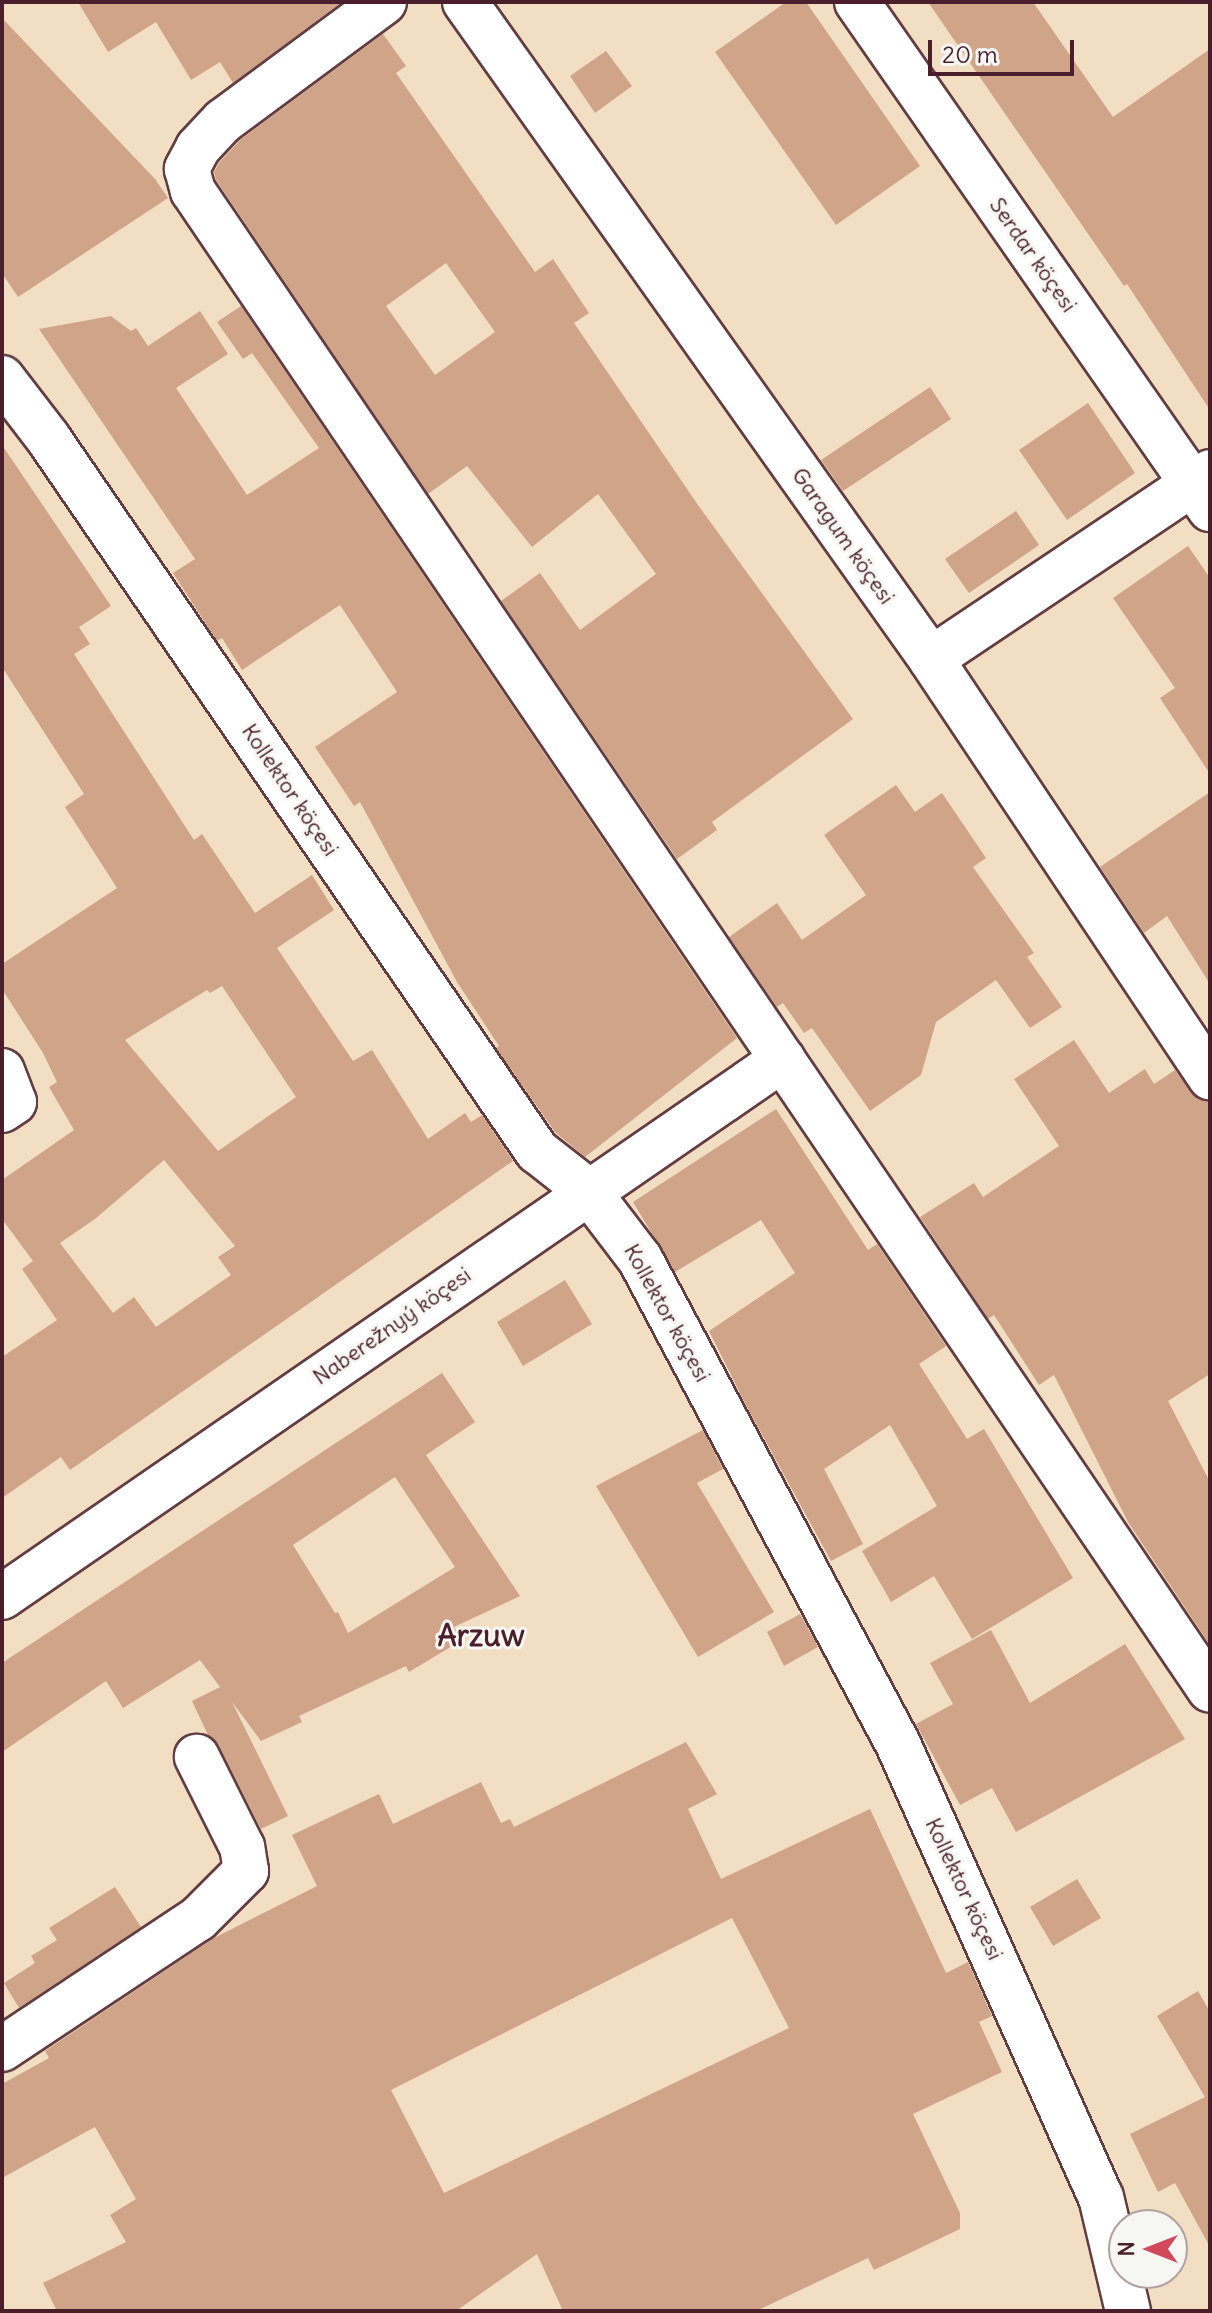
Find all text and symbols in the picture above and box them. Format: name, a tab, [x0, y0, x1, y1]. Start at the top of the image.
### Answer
scale bar	[932, 24, 1078, 74]
text: 20 m	[942, 39, 998, 69]
street label: Serdar köçesi	[984, 193, 1082, 317]
street label: Garagum köçesi	[786, 463, 900, 609]
street label: Kollektor köçesi	[236, 719, 344, 861]
street label: Kollektor köçesi	[618, 1239, 716, 1387]
street label: Naberežnyý köçesi	[308, 1262, 476, 1390]
district label: Arzuw	[438, 1617, 524, 1653]
street label: Kollektor köçesi	[920, 1814, 1008, 1964]
north arrow	[1108, 2209, 1188, 2289]
text: N	[1112, 2241, 1140, 2257]

